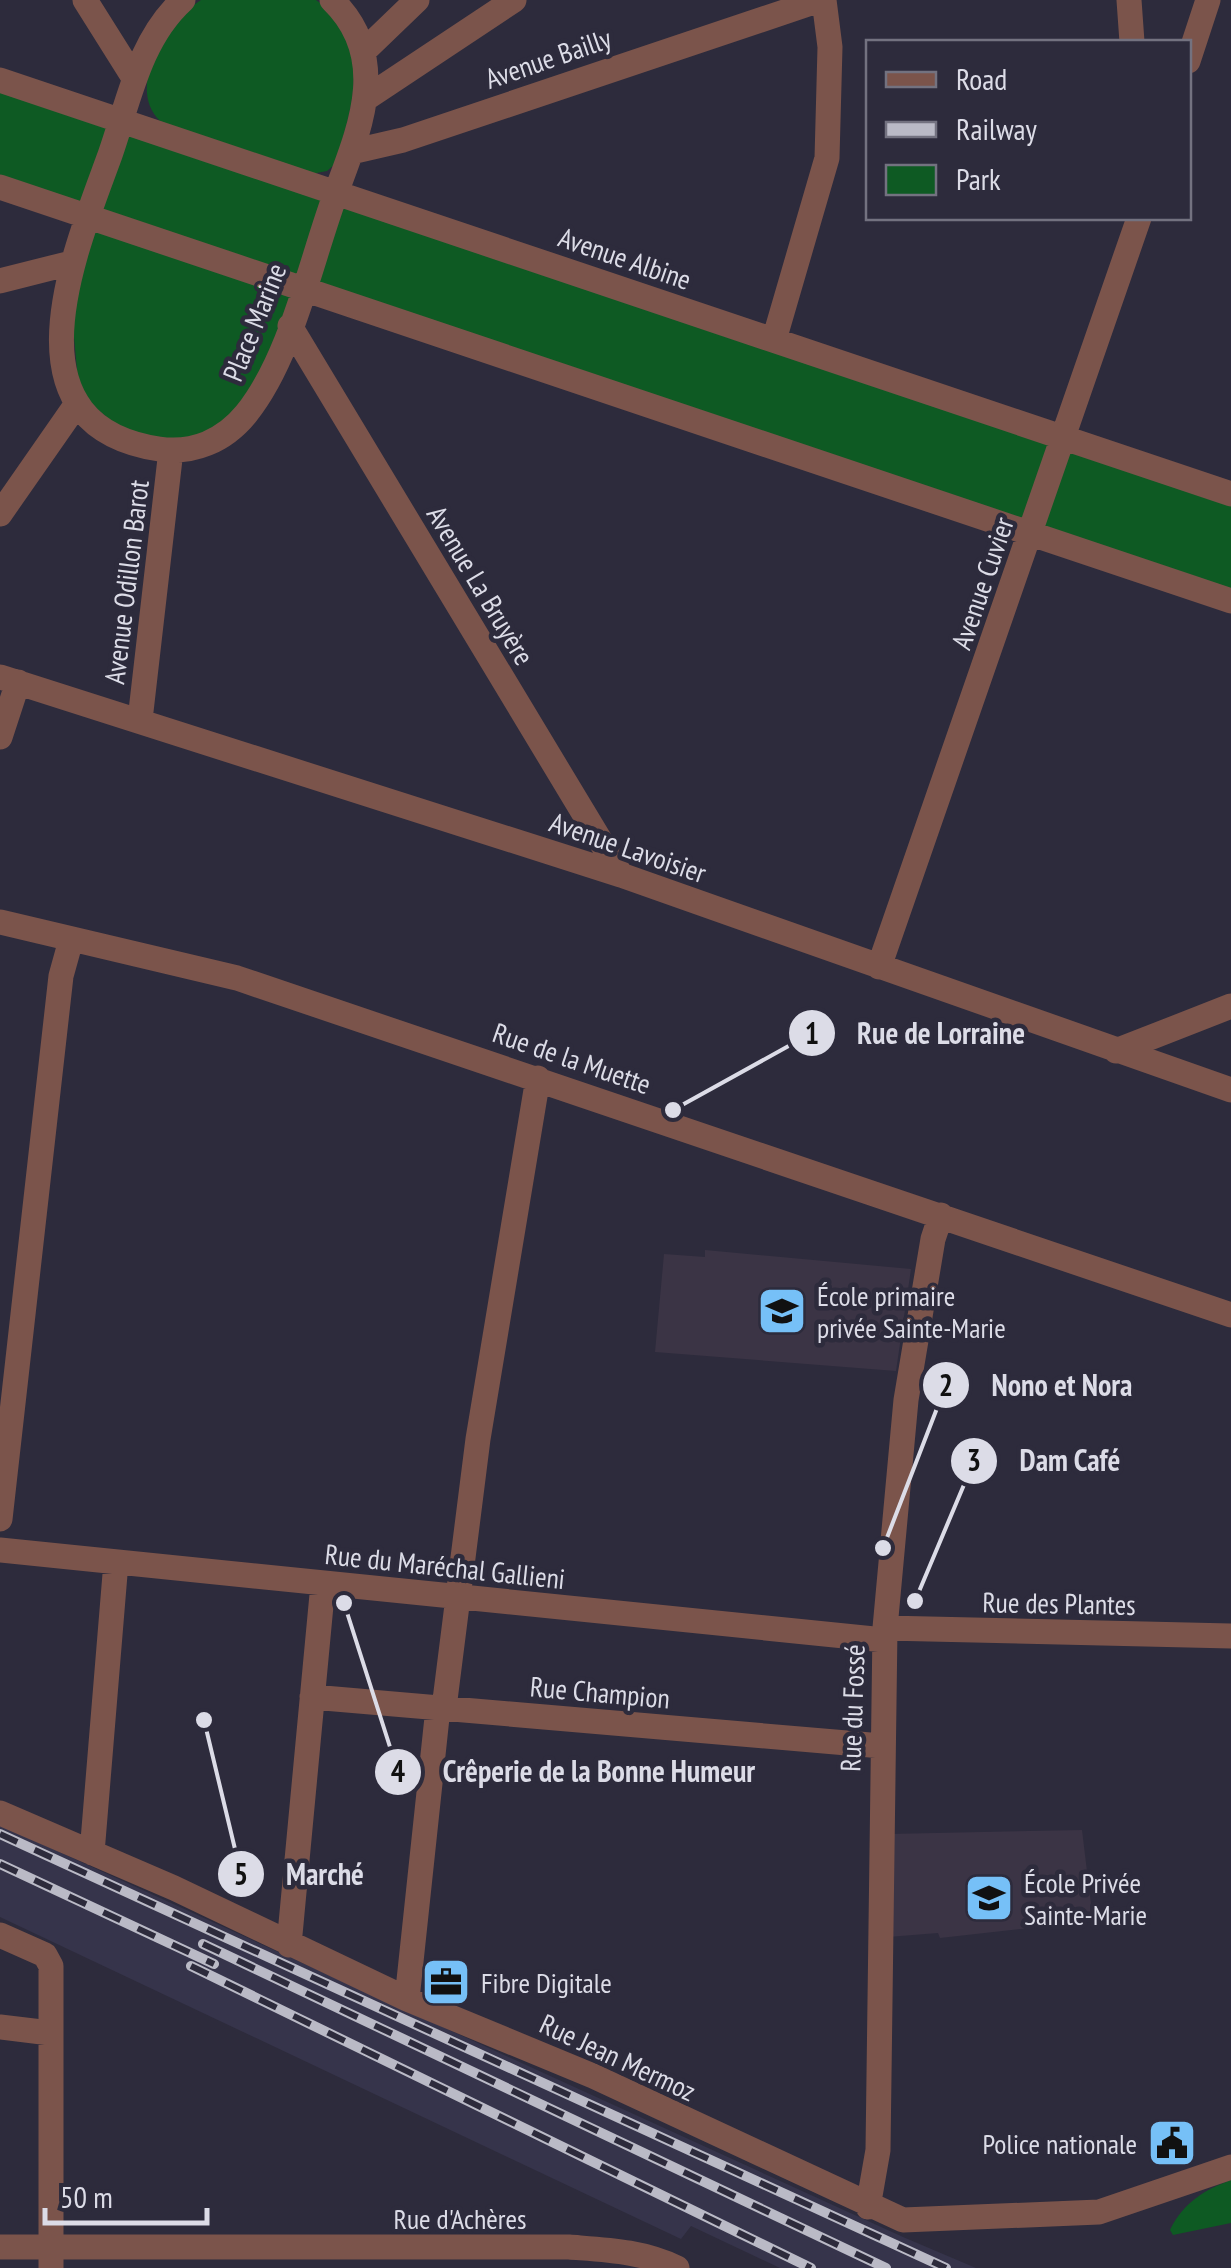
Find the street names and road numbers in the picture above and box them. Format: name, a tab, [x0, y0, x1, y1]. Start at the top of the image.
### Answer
street label: Avenue Bailly	[480, 19, 616, 97]
street label: Avenue Albine	[554, 218, 696, 298]
street label: Place Marine	[214, 258, 294, 386]
street label: Avenue Odillon Barot	[95, 477, 157, 686]
street label: Avenue La Bruyère	[419, 499, 543, 671]
street label: Avenue Cuvier	[942, 512, 1022, 654]
street label: Avenue Lavoisier	[545, 803, 711, 891]
street label: Rue de la Muette	[488, 1014, 656, 1102]
street label: Rue du Maréchal Gallieni	[323, 1535, 567, 1597]
street label: Rue des Plantes	[982, 1583, 1136, 1623]
street label: Rue du Fossé	[831, 1644, 873, 1772]
street label: Rue Champion	[528, 1667, 672, 1717]
street label: Rue Jean Mermoz	[534, 2005, 702, 2109]
street label: Rue d'Achères	[393, 2200, 527, 2237]

